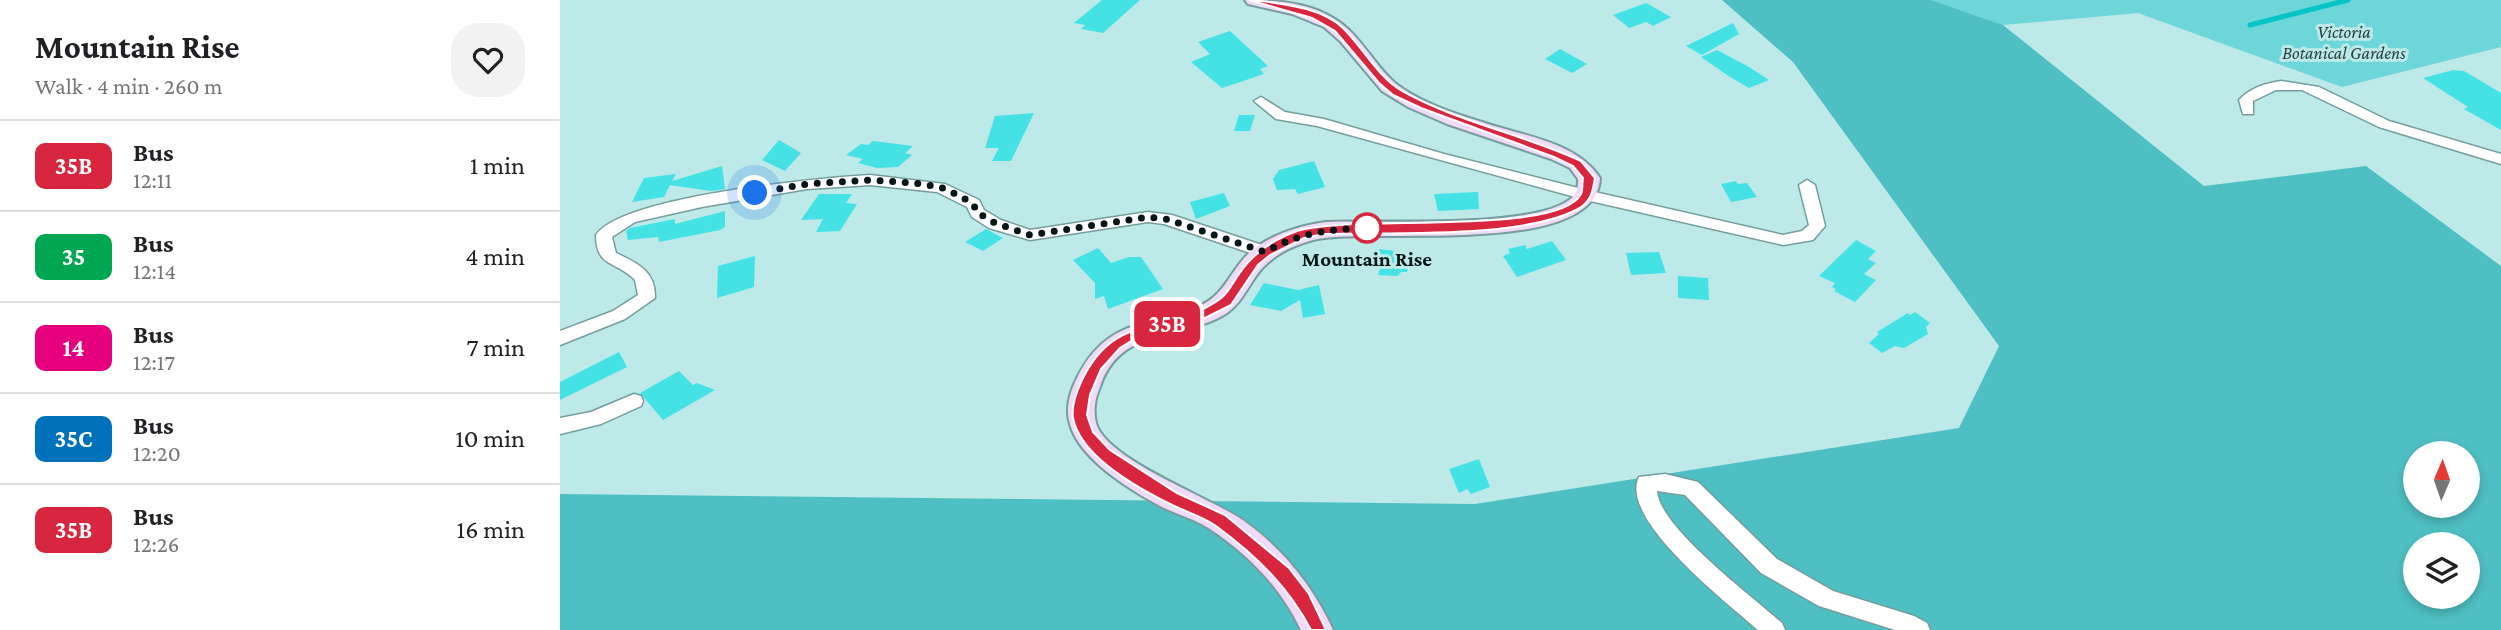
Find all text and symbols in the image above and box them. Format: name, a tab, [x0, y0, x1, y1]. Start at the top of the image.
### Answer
park label: Victoria Botanical Gardens	[2282, 22, 2406, 63]
button: heart	[451, 23, 525, 97]
text: Mountain Rise	[35, 28, 240, 65]
text: Walk · 4 min · 260 m	[35, 73, 222, 99]
text: Bus	[133, 138, 174, 167]
text: 1 min	[470, 151, 525, 180]
text: 35B	[55, 152, 92, 179]
text: 12:11	[133, 167, 172, 193]
your location	[737, 175, 772, 210]
marker: Mountain Rise	[1352, 213, 1382, 243]
text: Bus	[133, 229, 174, 258]
text: 4 min	[465, 242, 525, 271]
text: 35	[62, 243, 85, 270]
place label: Mountain Rise	[1302, 247, 1432, 271]
text: 12:14	[133, 258, 176, 284]
line badge: 35B	[1127, 301, 1207, 347]
text: 35B	[1148, 310, 1186, 337]
text: Bus	[133, 320, 174, 349]
text: 7 min	[466, 333, 525, 362]
text: 14	[63, 334, 84, 361]
text: 12:17	[133, 349, 175, 375]
text: Bus	[133, 411, 174, 440]
text: 10 min	[455, 424, 525, 453]
text: 35C	[54, 425, 93, 452]
text: 12:20	[133, 440, 181, 466]
north arrow	[2403, 441, 2480, 518]
map controls	[2403, 441, 2480, 609]
text: Bus	[133, 502, 174, 531]
text: 16 min	[457, 515, 525, 544]
text: 35B	[55, 516, 92, 543]
text: 12:26	[133, 531, 180, 557]
button: layers	[2403, 532, 2480, 609]

